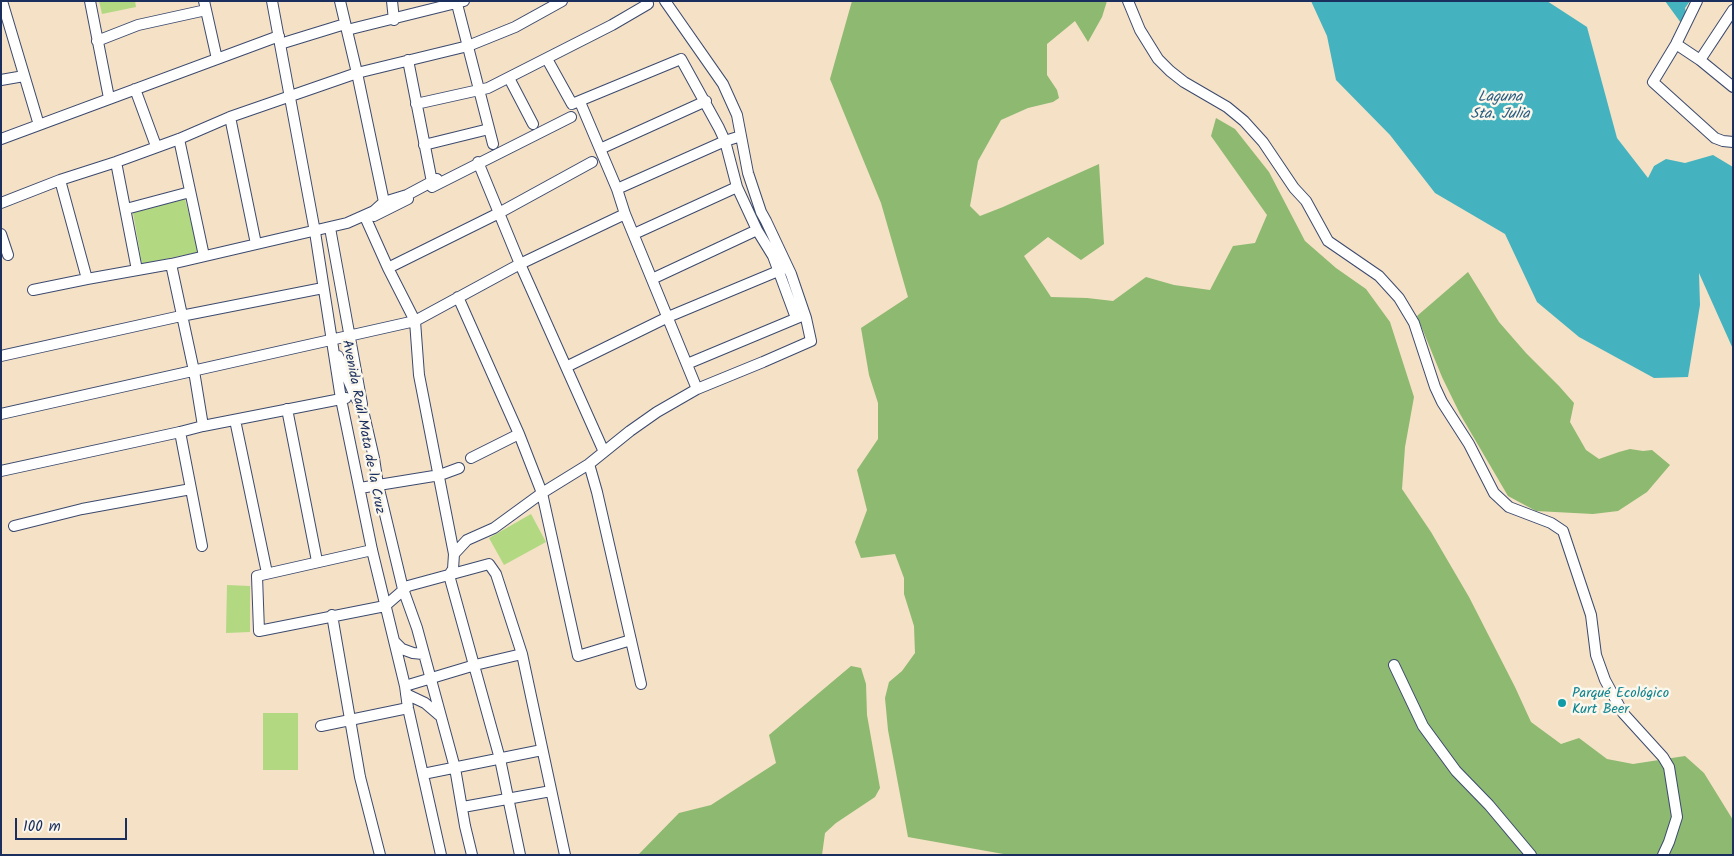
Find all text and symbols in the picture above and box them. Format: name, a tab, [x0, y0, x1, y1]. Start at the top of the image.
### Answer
water label: Laguna Sta. Julia	[1471, 89, 1529, 124]
street label: Avenida Raúl Mata de la Cruz	[337, 339, 387, 515]
place label: Parqué Ecológico Kurt Beer	[1572, 687, 1669, 720]
marker: Parqué Ecológico Kurt Beer	[1556, 697, 1568, 709]
scale bar	[18, 808, 130, 840]
text: 100 m	[23, 815, 61, 839]

